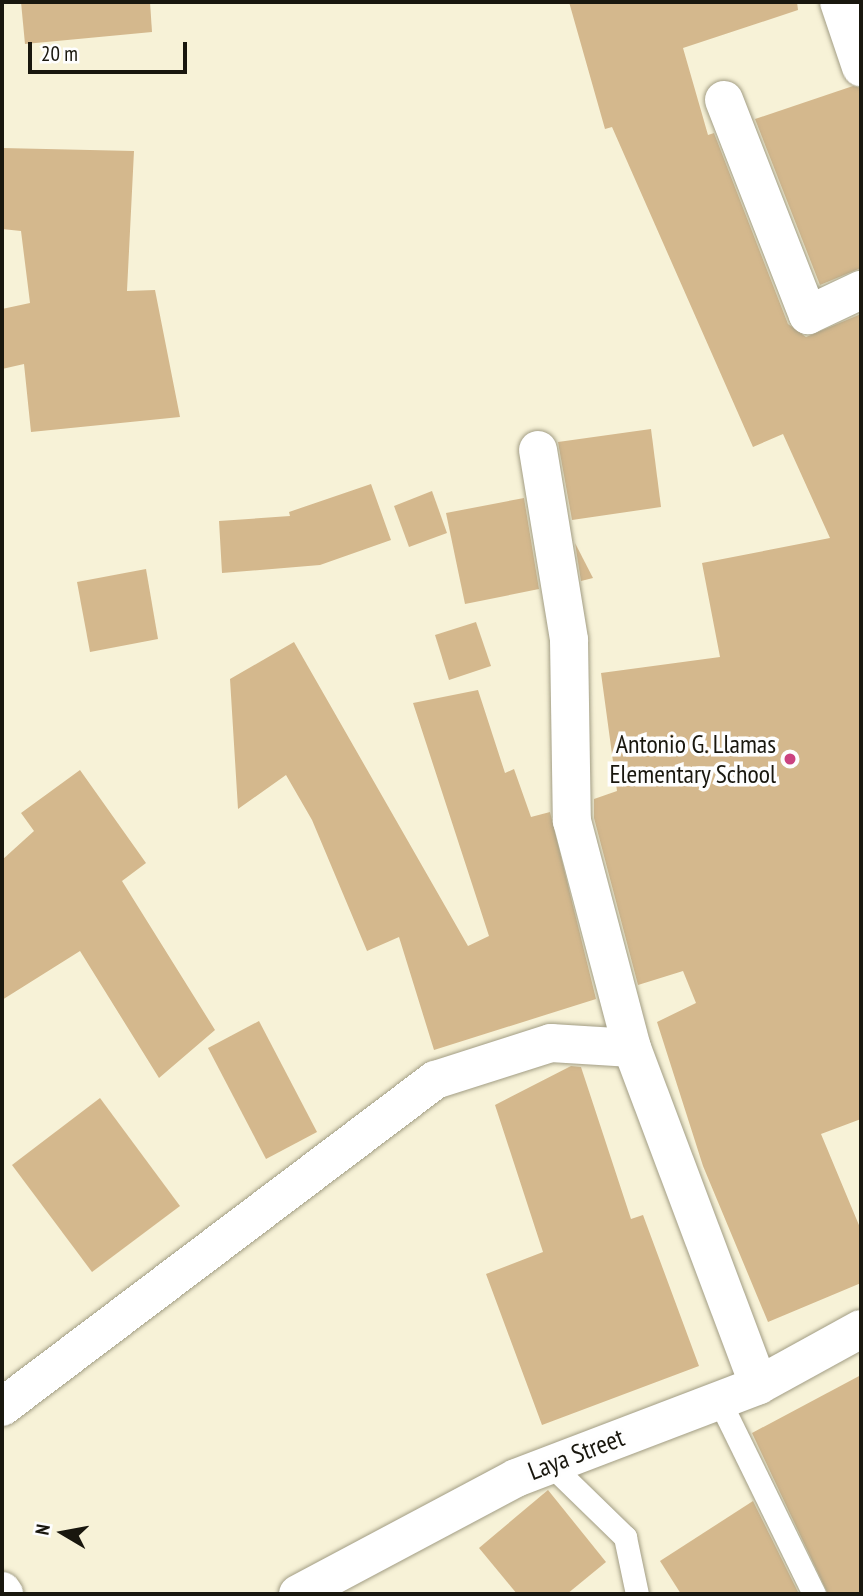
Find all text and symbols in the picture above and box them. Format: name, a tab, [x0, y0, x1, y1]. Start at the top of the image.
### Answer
scale bar	[32, 28, 191, 72]
text: 20 m	[41, 40, 78, 67]
place label: Antonio G. Llamas Elementary School	[609, 728, 776, 790]
marker: Antonio G. Llamas Elementary School	[782, 751, 798, 767]
street label: Laya Street	[524, 1421, 628, 1487]
north arrow	[28, 1498, 98, 1568]
text: N	[30, 1522, 55, 1536]

